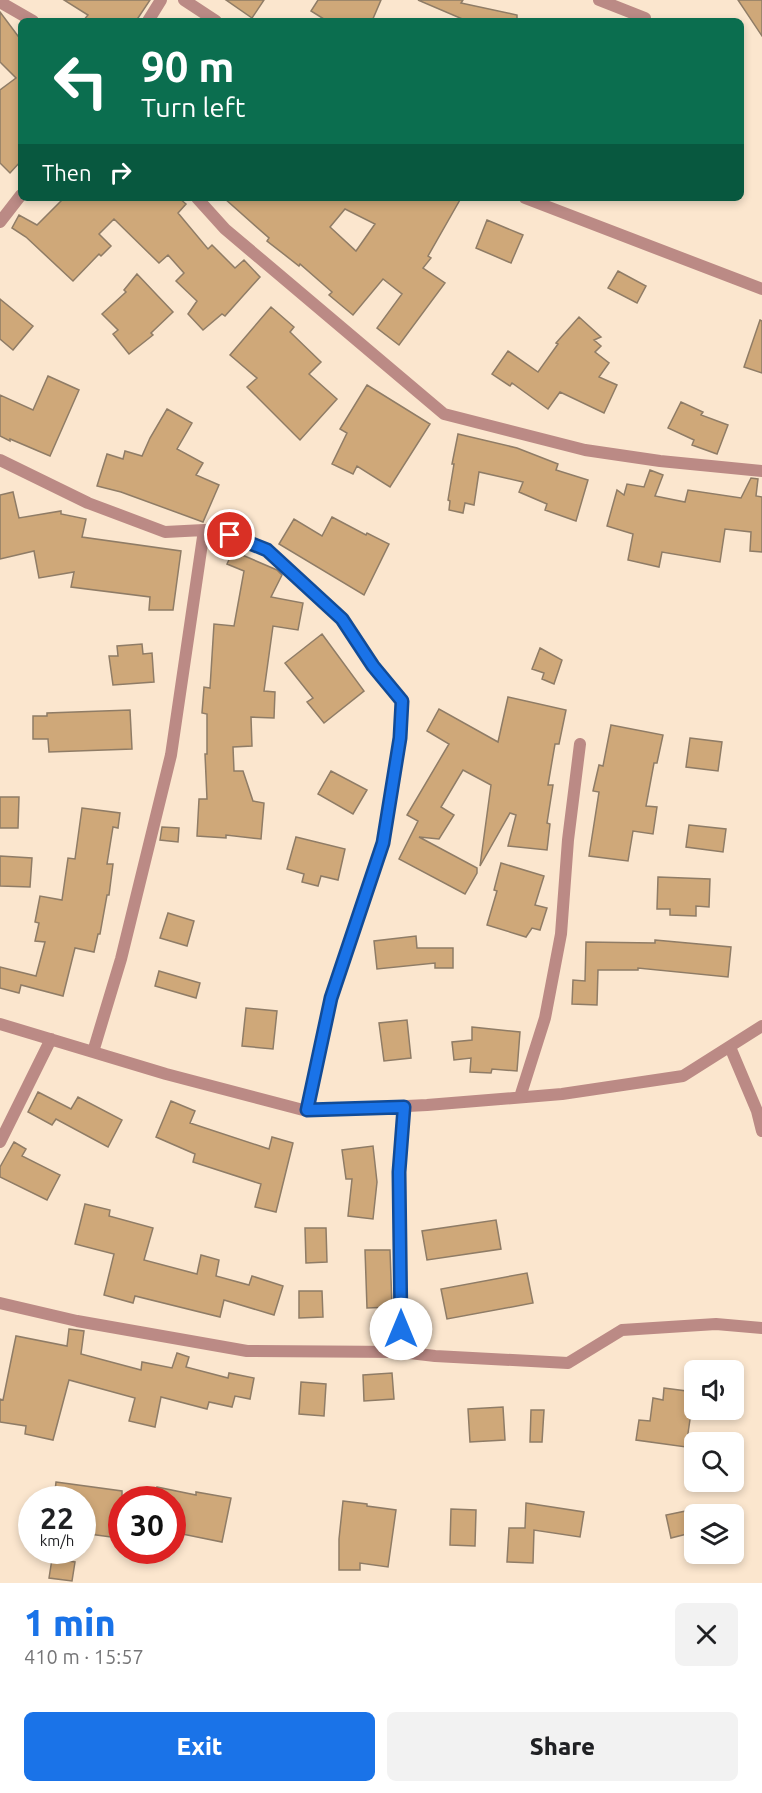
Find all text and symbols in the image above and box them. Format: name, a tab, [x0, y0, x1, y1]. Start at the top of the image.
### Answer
icon: left	[42, 42, 120, 120]
text: 90 m	[141, 43, 235, 90]
text: Turn left	[141, 92, 245, 122]
icon: right	[104, 156, 137, 189]
text: Then	[42, 160, 92, 185]
pin	[204, 509, 255, 560]
icon: arrive	[213, 518, 246, 551]
position arrow	[369, 1297, 433, 1361]
map controls	[684, 1360, 744, 1564]
button: sound	[684, 1360, 744, 1420]
button: search	[684, 1432, 744, 1492]
speed limit sign: 30	[108, 1486, 186, 1564]
text: 22	[40, 1501, 74, 1535]
button: layers	[684, 1504, 744, 1564]
text: km/h	[40, 1532, 74, 1549]
text: 1 min	[24, 1602, 116, 1643]
button: close	[675, 1603, 738, 1666]
text: 410 m · 15:57	[24, 1645, 144, 1668]
button: Exit	[24, 1712, 375, 1781]
button: Share	[387, 1712, 738, 1781]

